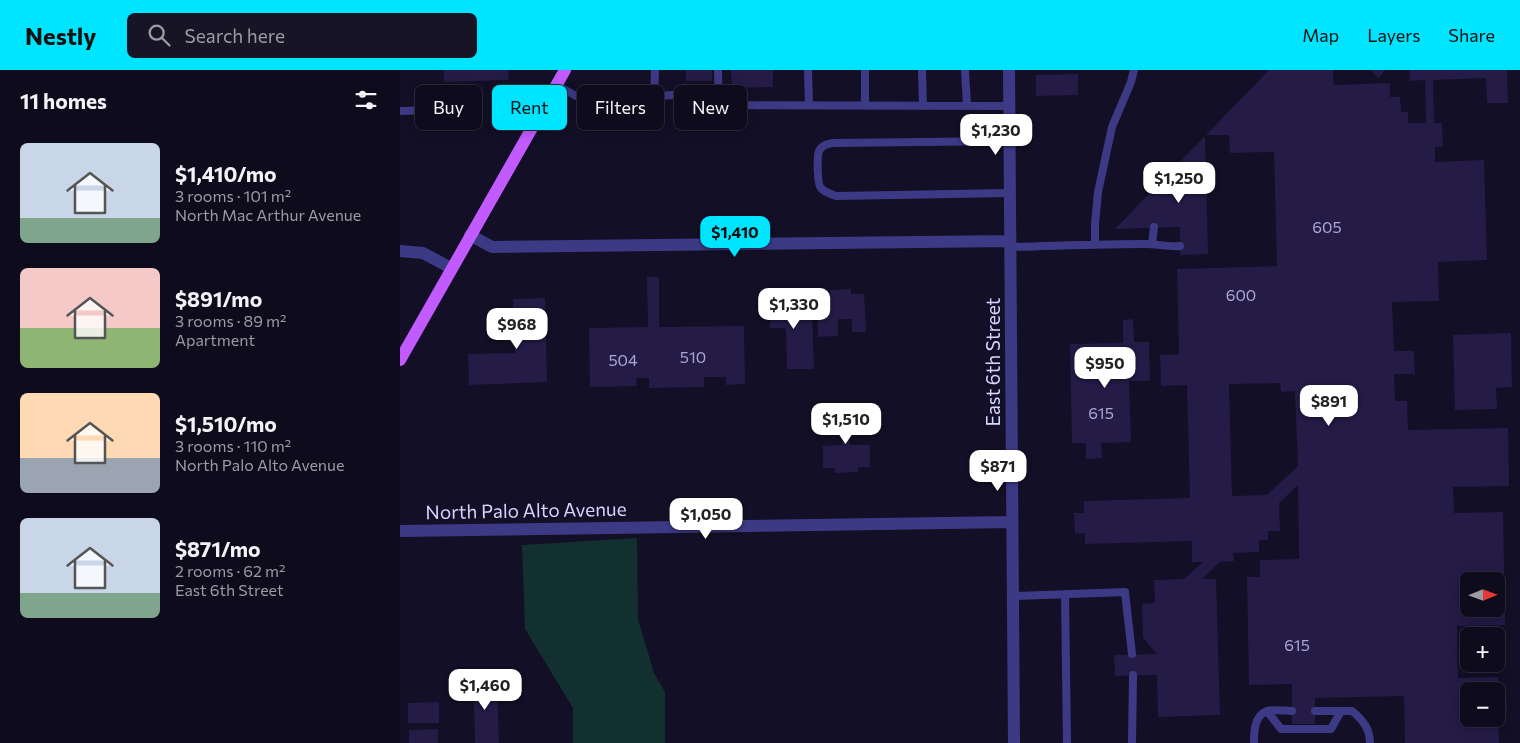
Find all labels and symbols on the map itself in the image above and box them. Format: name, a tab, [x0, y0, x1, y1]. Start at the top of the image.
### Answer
pin: $1,230	[955, 114, 1037, 156]
pin: $1,250	[1138, 162, 1220, 204]
pin: $1,410	[694, 216, 776, 258]
house number: 605	[1312, 217, 1342, 236]
house number: 600	[1226, 285, 1256, 304]
pin: $1,330	[753, 288, 835, 330]
street label: East 6th Street	[981, 297, 1004, 426]
pin: $968	[487, 308, 547, 350]
pin: $950	[1075, 346, 1135, 389]
house number: 510	[680, 347, 706, 366]
house number: 504	[608, 350, 638, 369]
pin: $891	[1299, 384, 1359, 427]
pin: $1,510	[805, 402, 887, 445]
house number: 615	[1088, 403, 1114, 422]
pin: $871	[968, 450, 1028, 492]
street label: North Palo Alto Avenue	[425, 497, 627, 523]
pin: $1,050	[665, 498, 747, 540]
north arrow	[1460, 572, 1505, 618]
house number: 615	[1284, 635, 1310, 654]
pin: $1,460	[444, 668, 526, 711]

